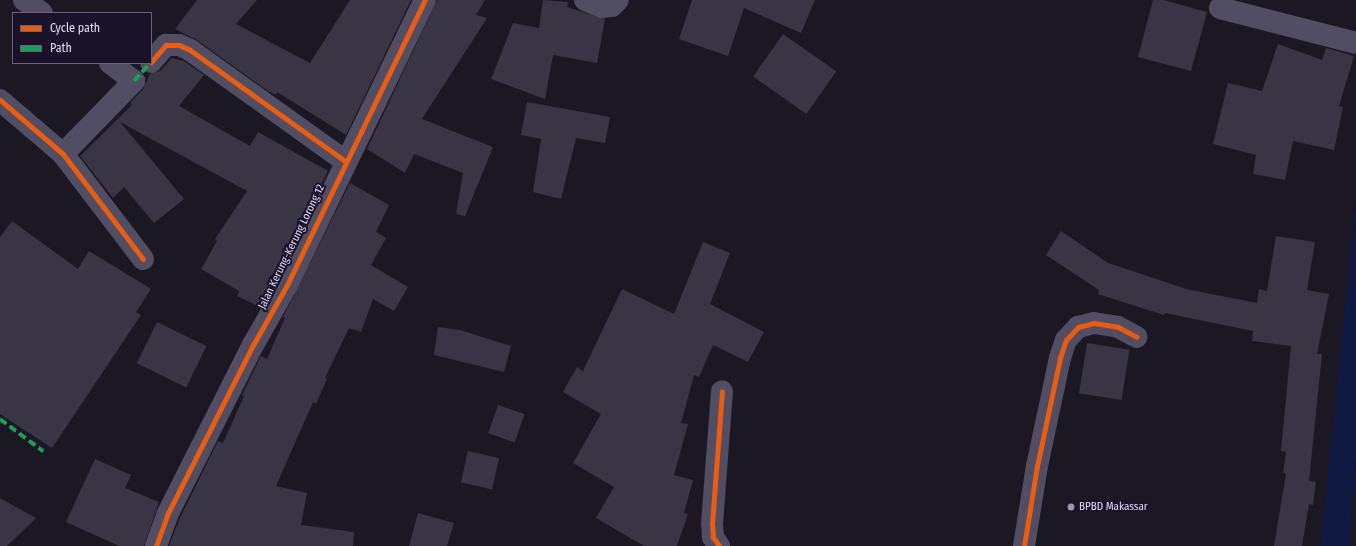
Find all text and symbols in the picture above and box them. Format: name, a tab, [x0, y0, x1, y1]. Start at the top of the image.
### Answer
legend	[12, 12, 152, 64]
text: Cycle path	[50, 21, 100, 35]
text: Path	[50, 41, 72, 55]
street label: Jalan Kerung-Kerung Lorong 12	[256, 182, 328, 312]
place label: BPBD Makassar	[1079, 500, 1148, 514]
marker: BPBD Makassar	[1066, 502, 1076, 512]

